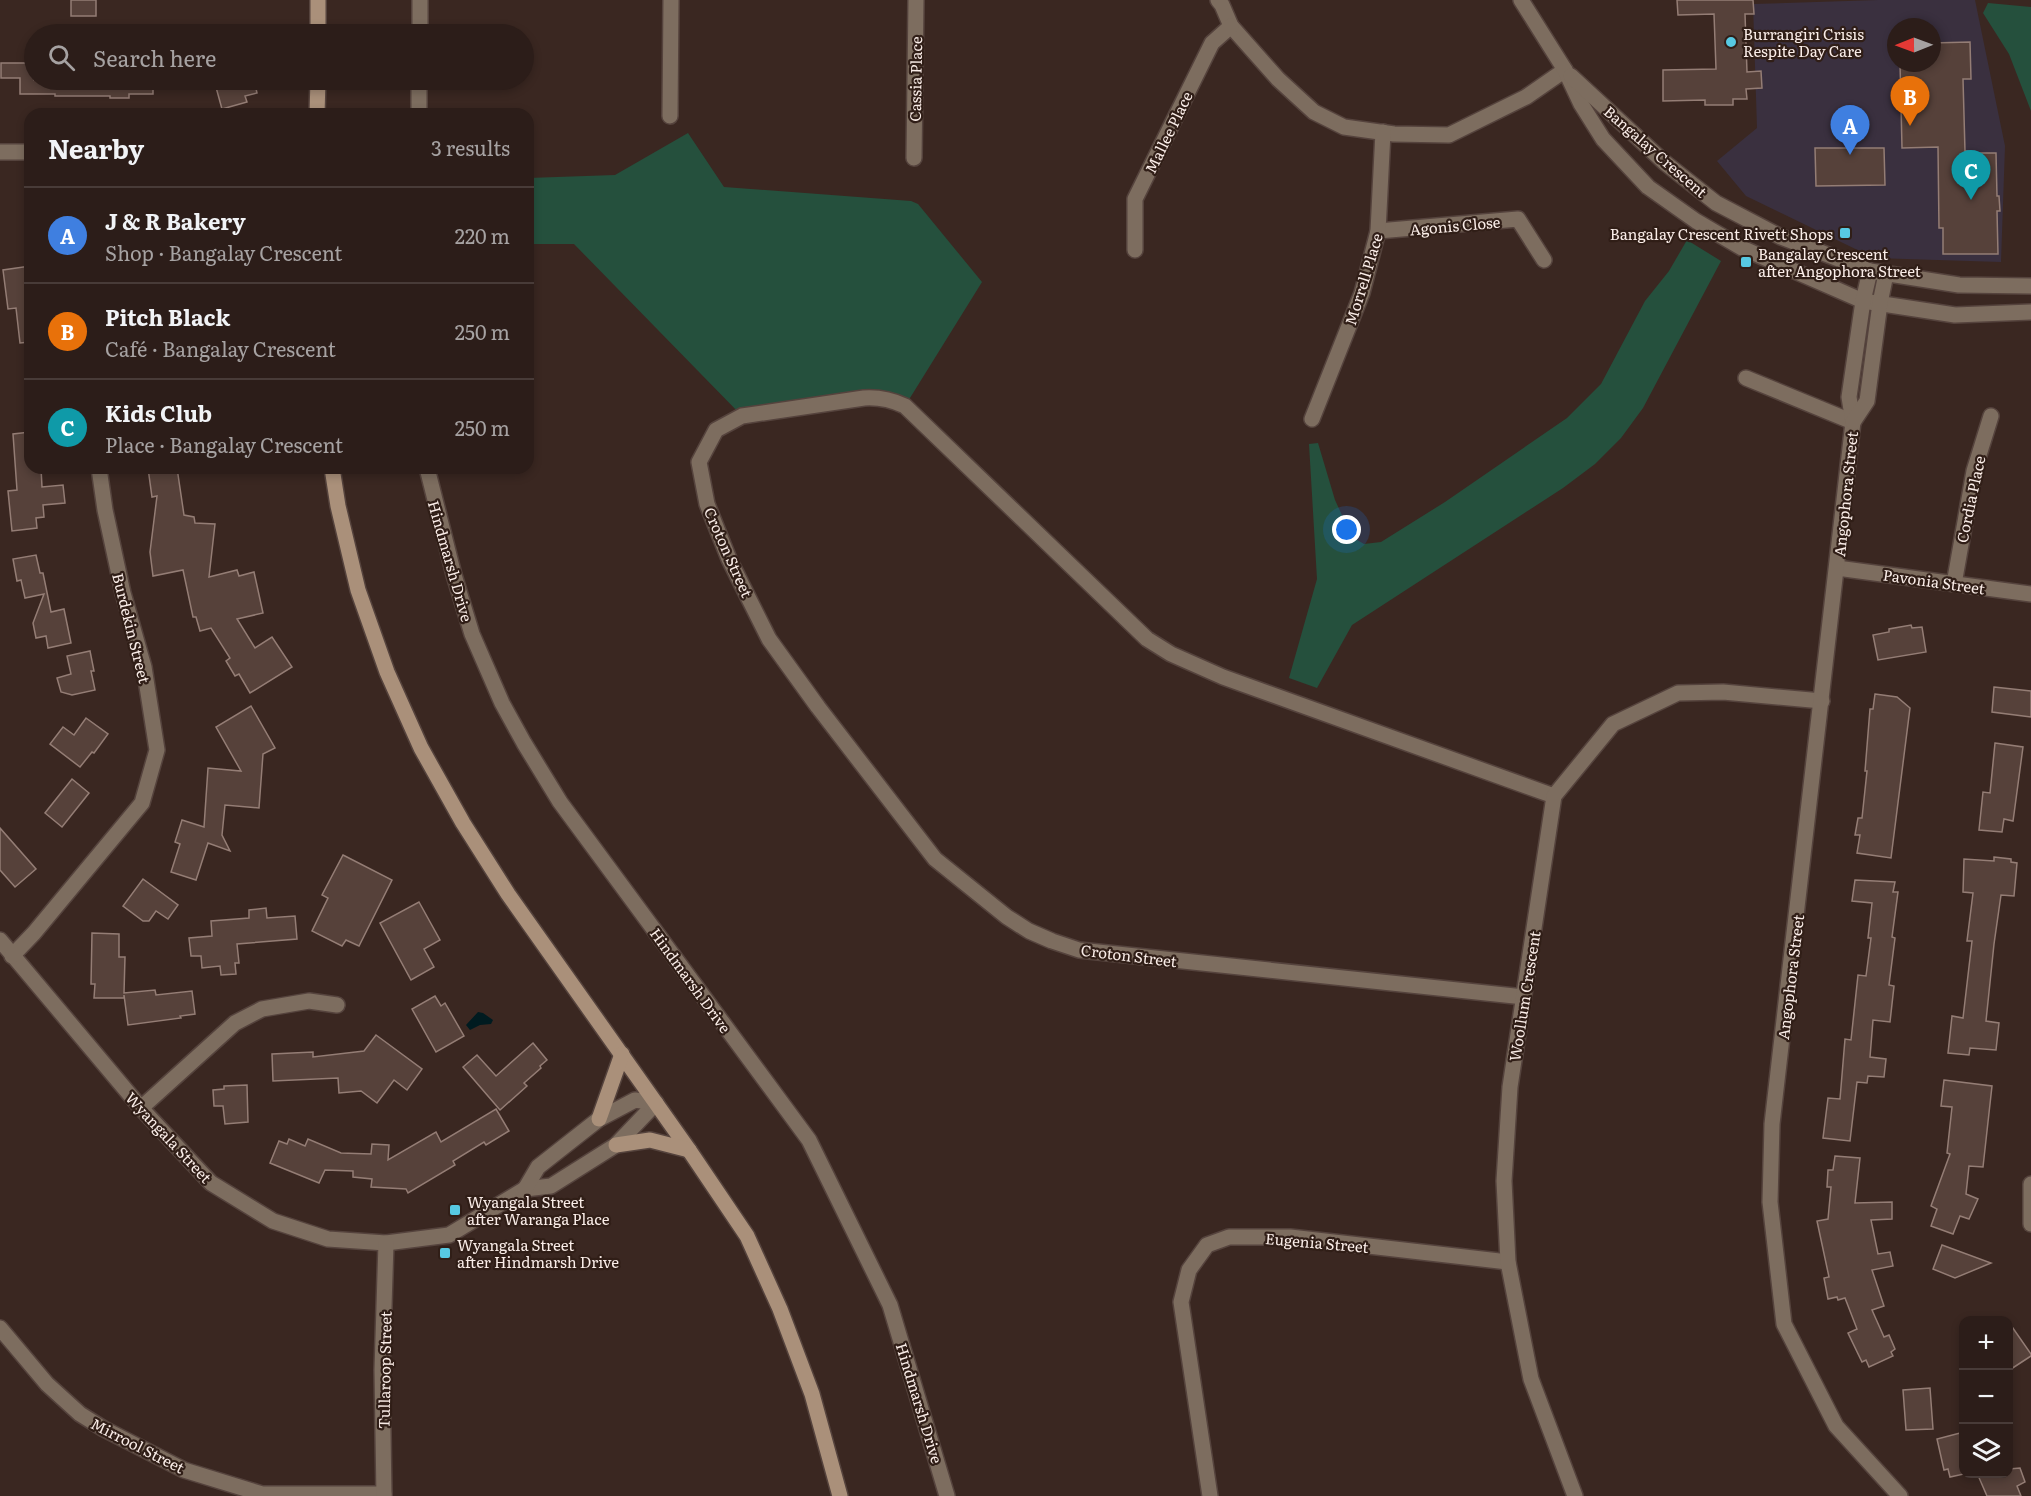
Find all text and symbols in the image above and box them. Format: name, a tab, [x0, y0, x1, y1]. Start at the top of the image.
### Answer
north arrow	[1887, 18, 1941, 72]
place label: Burrangiri Crisis Respite Day Care	[1743, 22, 1864, 62]
search box	[24, 24, 534, 90]
marker: Burrangiri Crisis Respite Day Care	[1724, 35, 1738, 49]
street label: Cassia Place	[903, 36, 927, 122]
icon: search	[45, 41, 78, 74]
text: Search here	[93, 41, 216, 74]
pin: B	[1890, 76, 1930, 126]
street label: Mallee Place	[1138, 87, 1198, 177]
street label: Bangalay Crescent	[1599, 100, 1713, 202]
pin: A	[1830, 106, 1870, 155]
text: Nearby	[48, 128, 144, 167]
text: 3 results	[431, 132, 510, 162]
pin: C	[1952, 150, 1990, 200]
text: J & R Bakery	[105, 204, 246, 237]
street label: Agonis Close	[1409, 210, 1501, 240]
text: A	[60, 220, 75, 250]
text: 220 m	[455, 220, 510, 250]
place label: Bangalay Crescent Rivett Shops	[1610, 222, 1833, 245]
marker: Bangalay Crescent Rivett Shops	[1838, 226, 1852, 240]
street label: Morrell Place	[1338, 230, 1388, 328]
text: Shop · Bangalay Crescent	[105, 237, 342, 267]
place label: Bangalay Crescent after Angophora Street	[1758, 242, 1921, 282]
marker: Bangalay Crescent after Angophora Street	[1739, 255, 1753, 269]
text: Pitch Black	[105, 300, 230, 333]
text: B	[61, 316, 74, 346]
text: 250 m	[455, 316, 510, 346]
text: Café · Bangalay Crescent	[105, 333, 336, 363]
text: Kids Club	[105, 396, 212, 429]
text: C	[60, 412, 75, 442]
text: 250 m	[455, 412, 510, 442]
text: Place · Bangalay Crescent	[105, 429, 343, 459]
street label: Angophora Street	[1827, 430, 1863, 558]
street label: Cordia Place	[1950, 453, 1991, 545]
street label: Hindmarsh Drive	[423, 498, 479, 625]
street label: Croton Street	[699, 503, 759, 601]
your location	[1332, 515, 1361, 544]
street label: Pavonia Street	[1882, 562, 1986, 600]
street label: Burdekin Street	[107, 570, 157, 686]
street label: Angophora Street	[1771, 913, 1809, 1041]
street label: Hindmarsh Drive	[645, 923, 737, 1038]
street label: Woollum Crescent	[1502, 929, 1546, 1063]
street label: Croton Street	[1080, 938, 1178, 972]
street label: Wyangala Street	[121, 1086, 217, 1188]
place label: Wyangala Street after Waranga Place	[467, 1190, 610, 1230]
marker: Wyangala Street after Waranga Place	[448, 1203, 462, 1217]
street label: Eugenia Street	[1264, 1226, 1370, 1258]
place label: Wyangala Street after Hindmarsh Drive	[457, 1233, 619, 1273]
marker: Wyangala Street after Hindmarsh Drive	[438, 1246, 452, 1260]
street label: Tullaroop Street	[371, 1311, 397, 1429]
map controls	[1959, 1316, 2013, 1478]
button: +	[1959, 1316, 2013, 1370]
street label: Hindmarsh Drive	[891, 1340, 949, 1466]
button: −	[1959, 1370, 2013, 1424]
street label: Mirrool Street	[87, 1412, 189, 1478]
button: layers	[1959, 1424, 2013, 1478]

